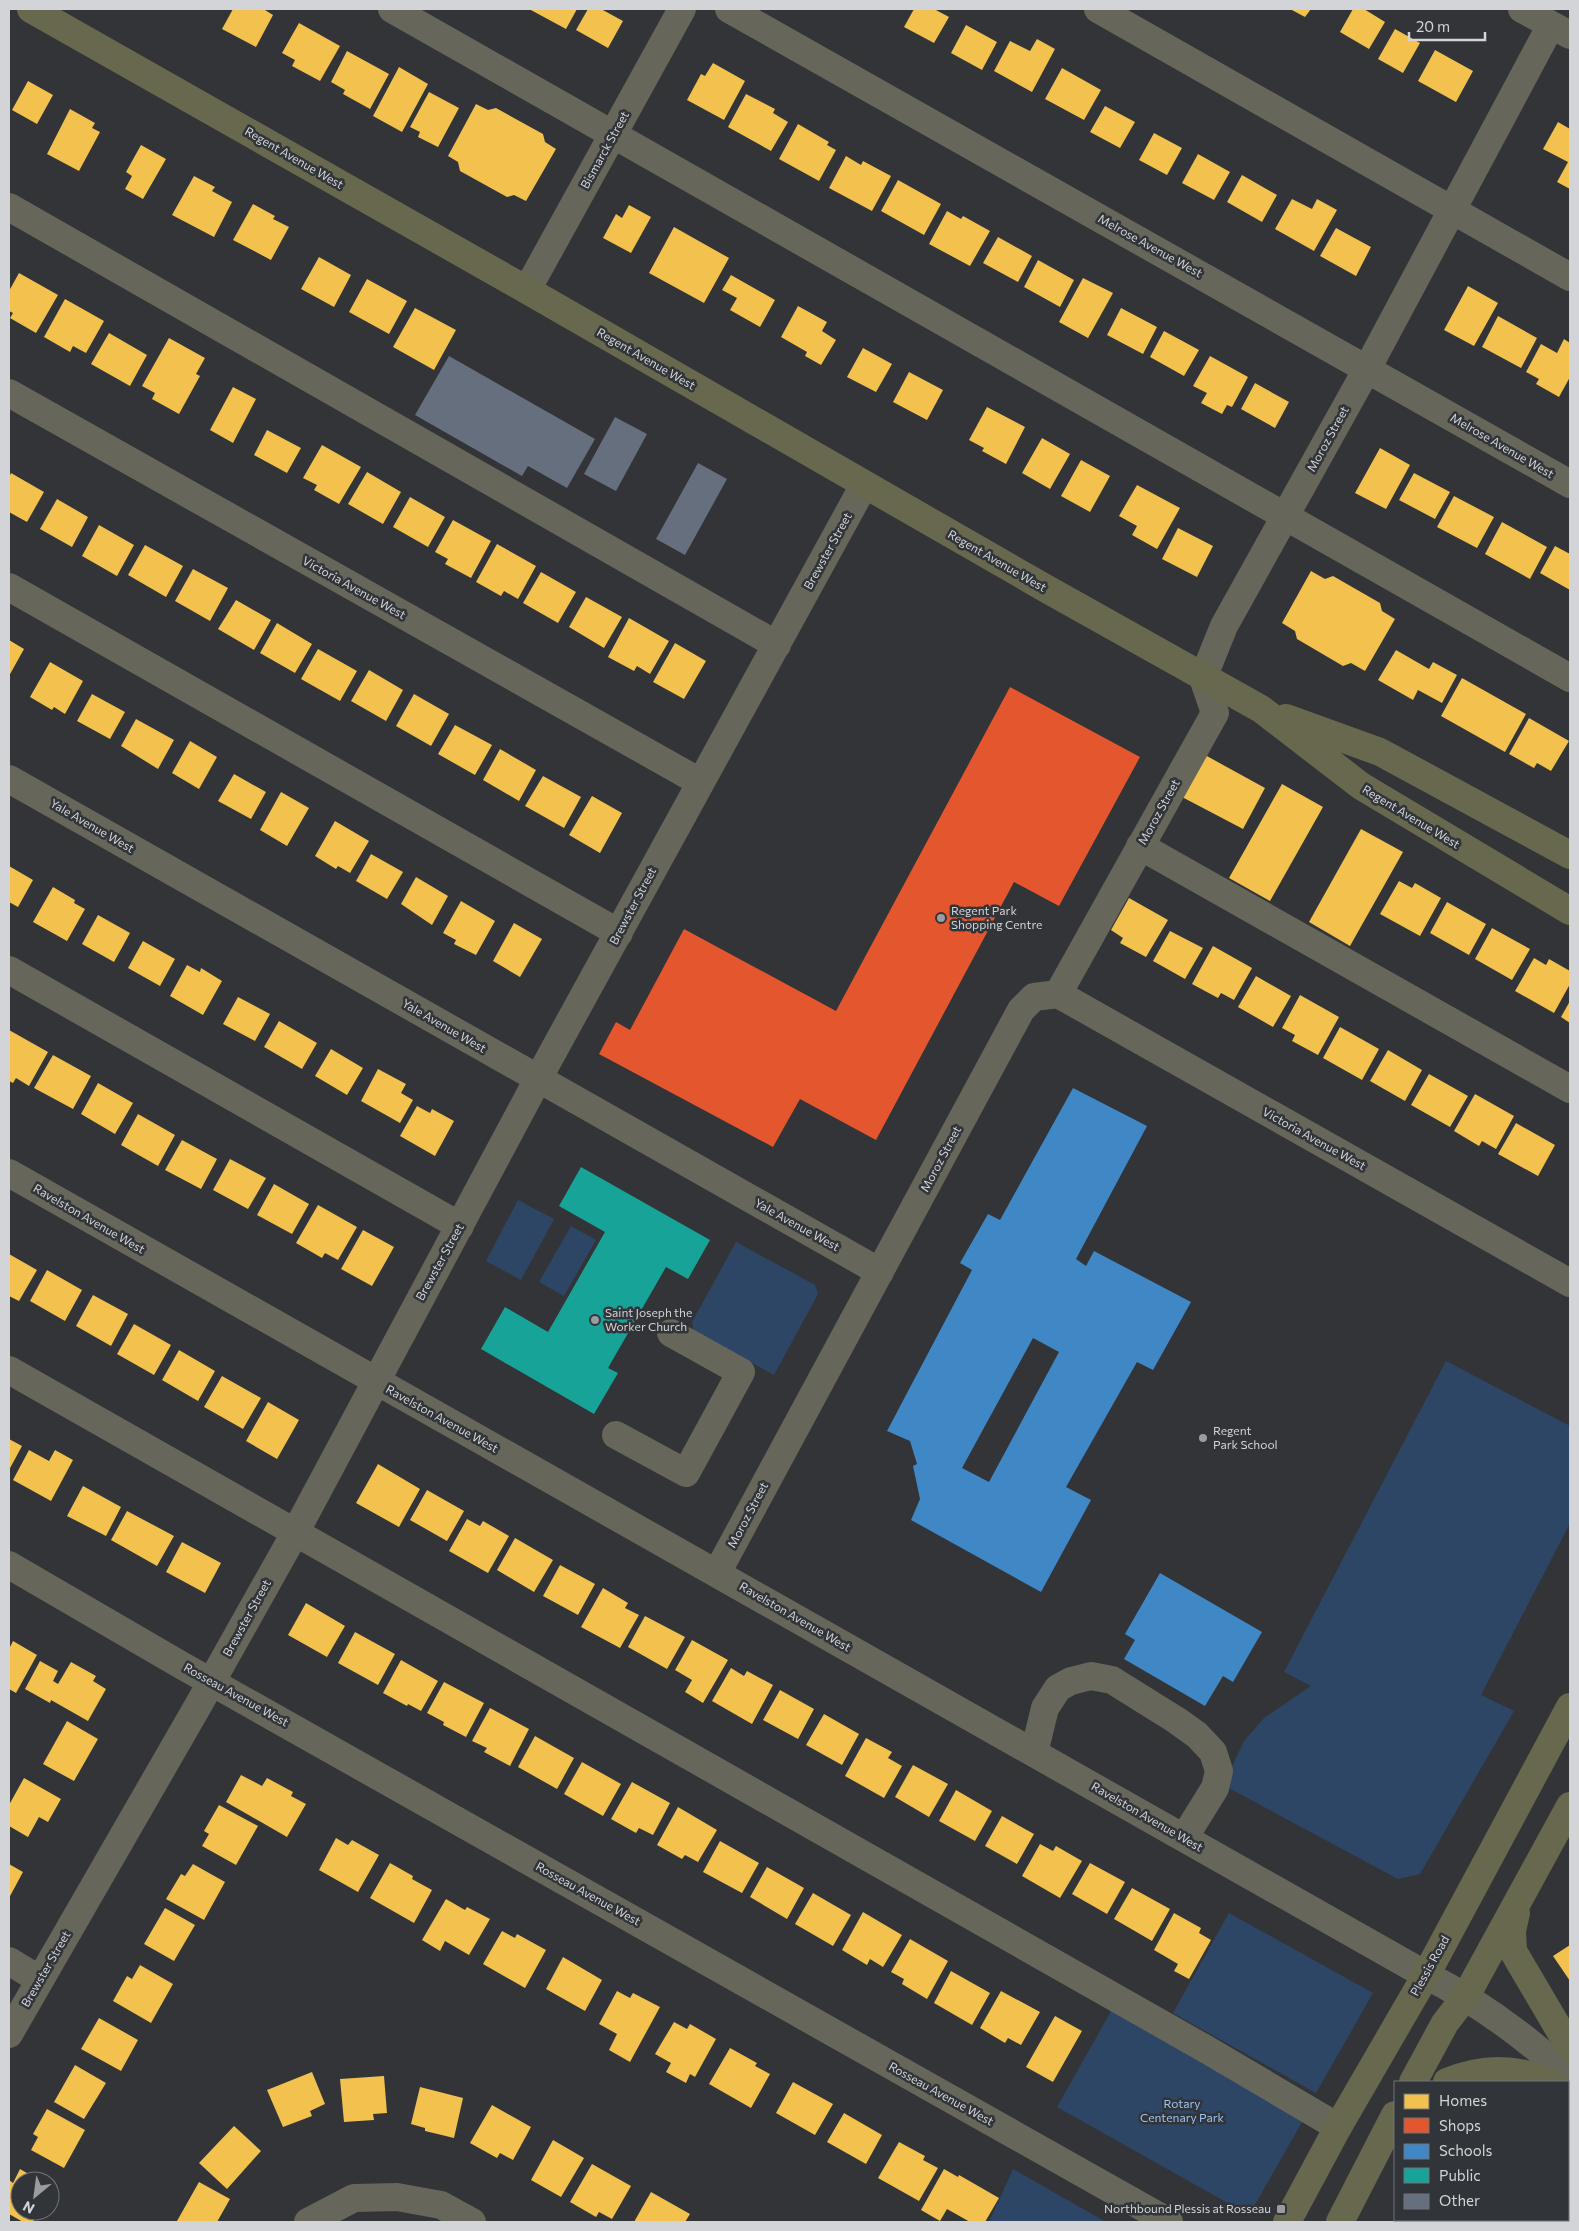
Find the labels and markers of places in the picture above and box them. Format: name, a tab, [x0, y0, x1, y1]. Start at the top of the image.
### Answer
place label: Regent Park Shopping Centre	[951, 903, 1042, 931]
marker: Regent Park Shopping Centre	[935, 912, 947, 924]
place label: Saint Joseph the Worker Church	[605, 1305, 692, 1333]
marker: Saint Joseph the Worker Church	[589, 1314, 601, 1326]
place label: Regent Park School	[1213, 1423, 1278, 1451]
marker: Regent Park School	[1197, 1432, 1209, 1444]
place label: Northbound Plessis at Rosseau	[1104, 2201, 1271, 2215]
marker: Northbound Plessis at Rosseau	[1275, 2203, 1287, 2215]

